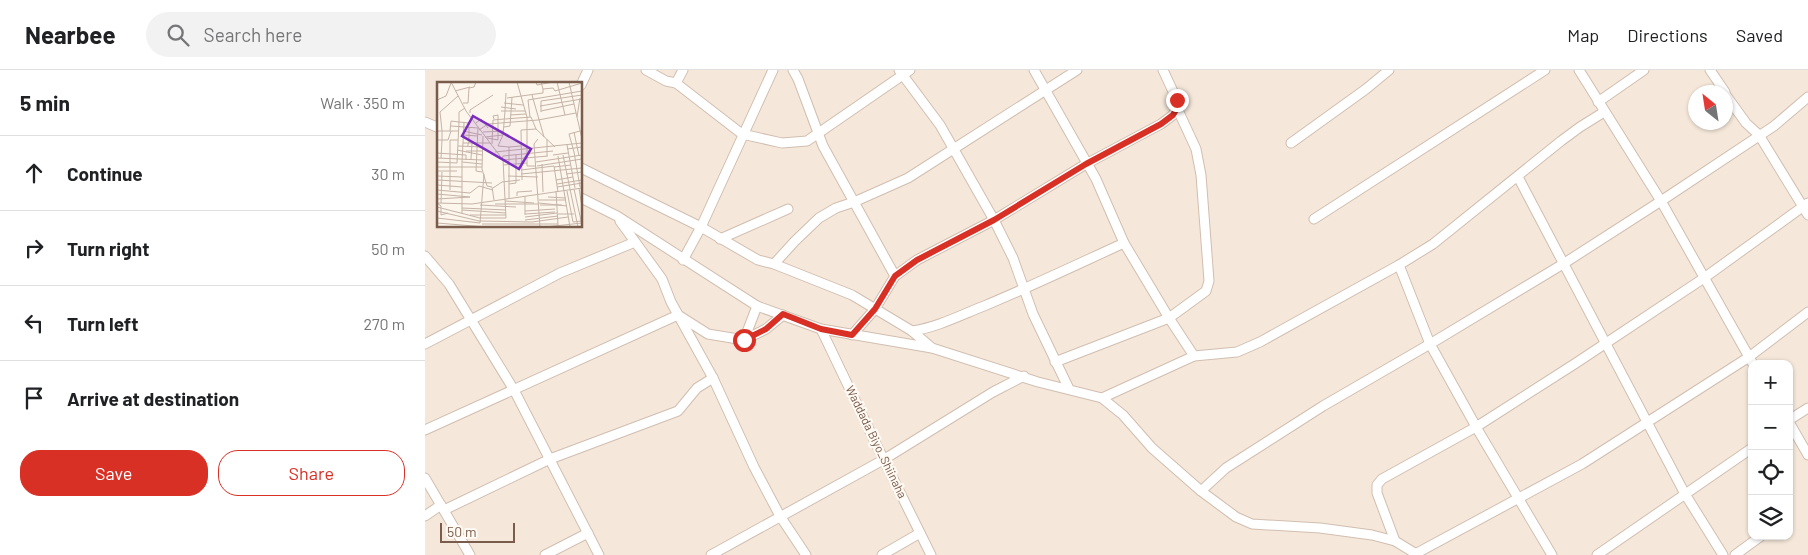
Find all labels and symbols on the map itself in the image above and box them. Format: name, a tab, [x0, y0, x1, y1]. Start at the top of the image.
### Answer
inset map	[437, 82, 583, 228]
north arrow	[1688, 85, 1733, 130]
route end	[1166, 89, 1189, 112]
route start	[733, 329, 756, 352]
street label: Waddada Biyo_Shiinaha	[844, 383, 910, 500]
scale bar	[440, 520, 515, 543]

